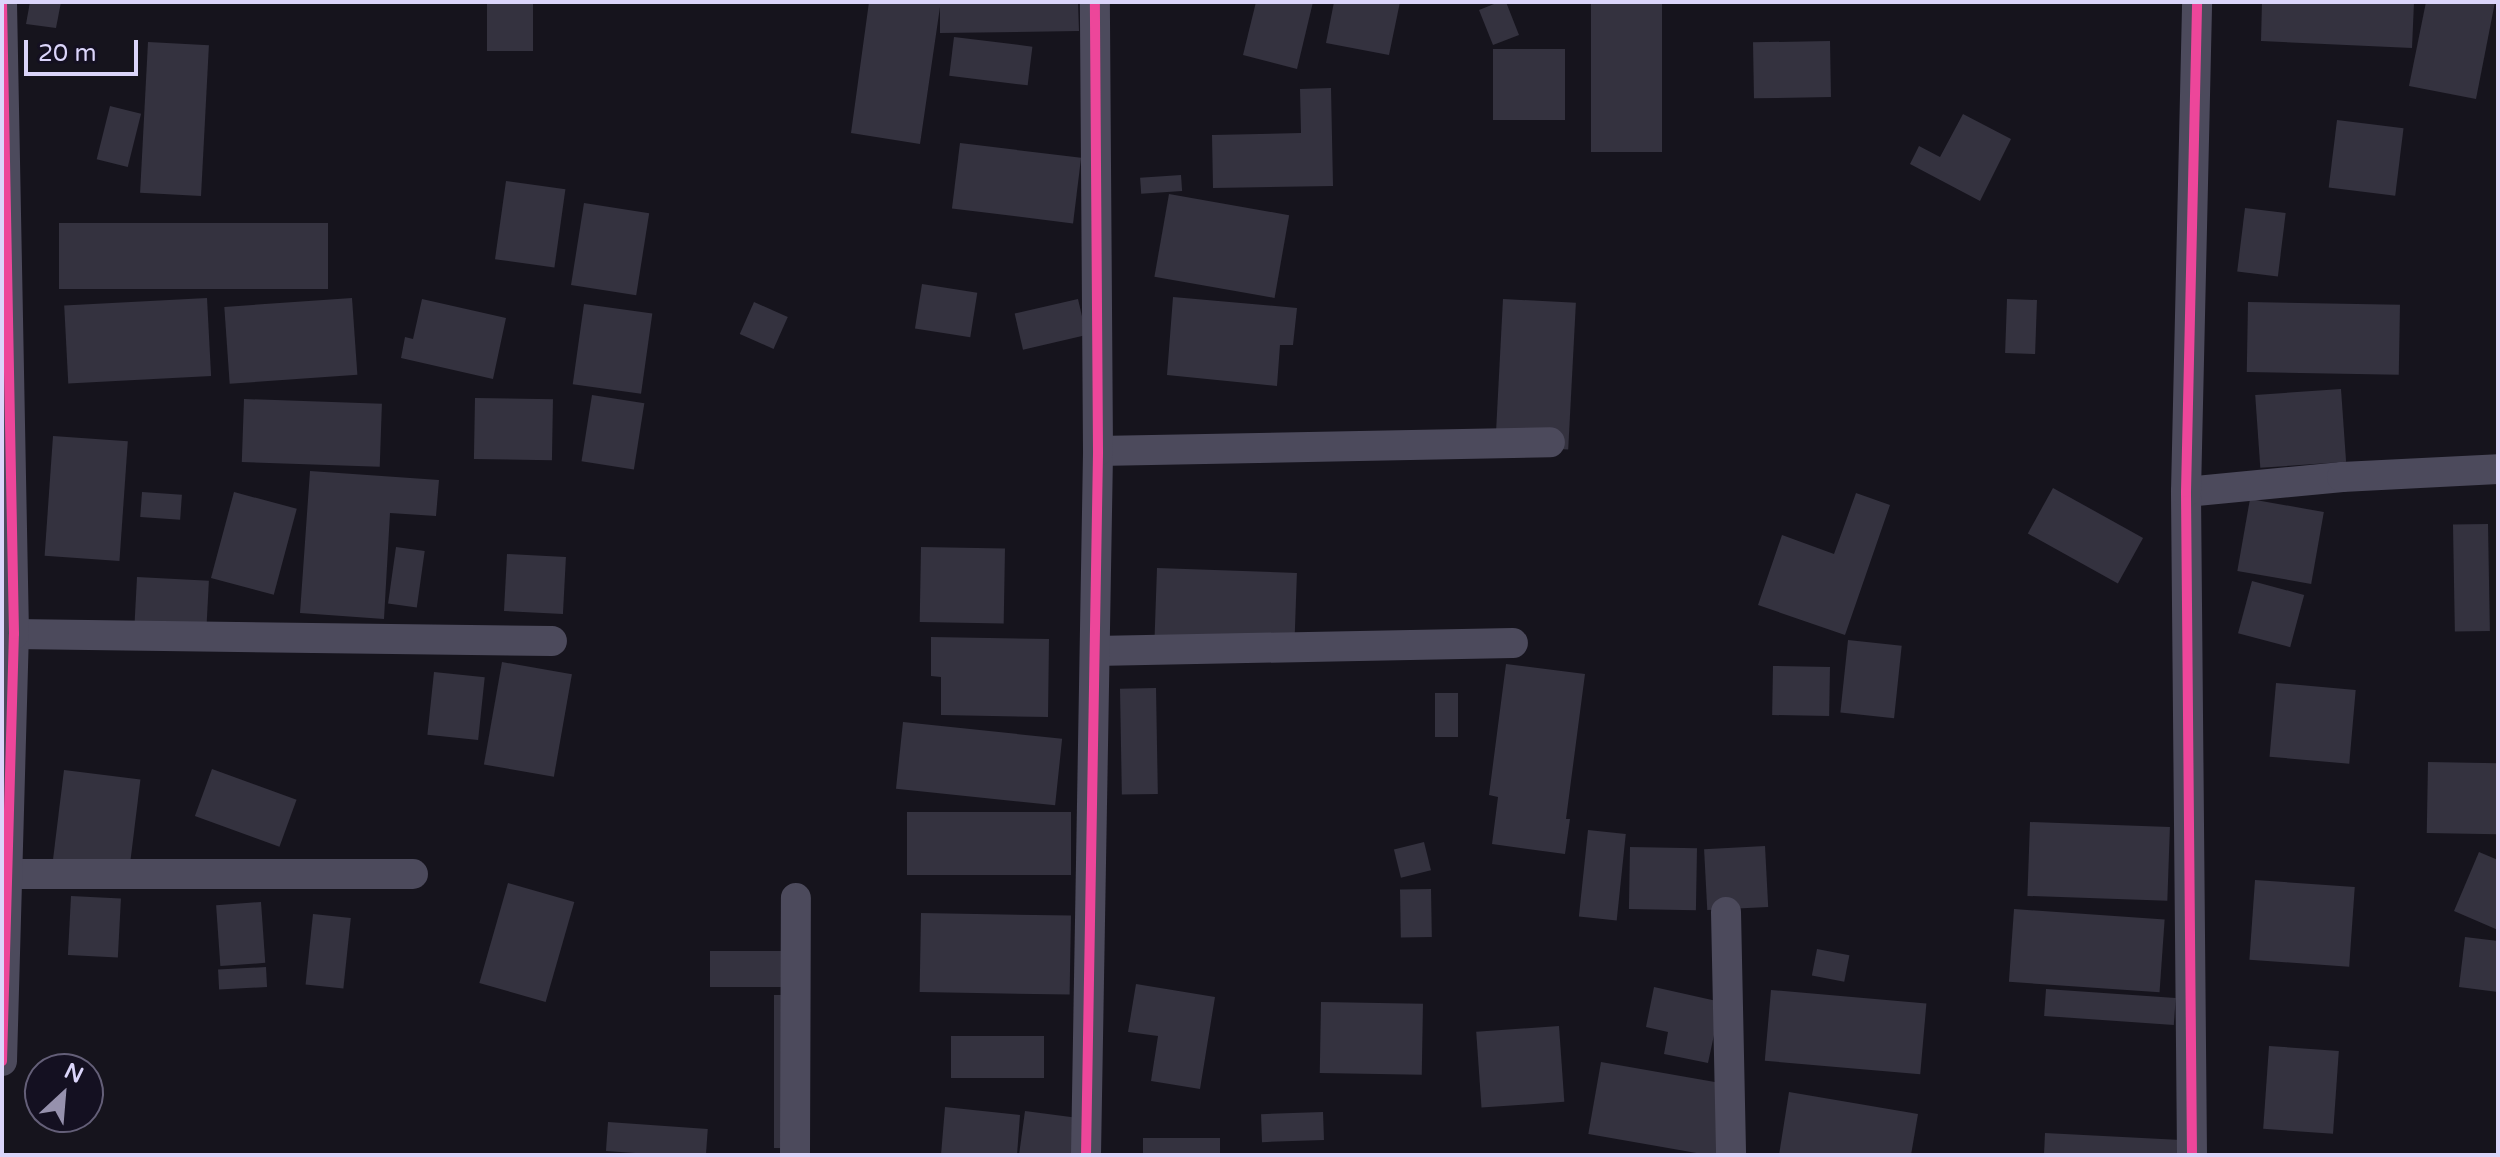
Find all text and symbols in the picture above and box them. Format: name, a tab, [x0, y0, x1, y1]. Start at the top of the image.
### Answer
scale bar	[28, 24, 142, 74]
text: 20 m	[38, 39, 96, 68]
north arrow	[24, 1053, 104, 1133]
text: N	[60, 1058, 87, 1089]

